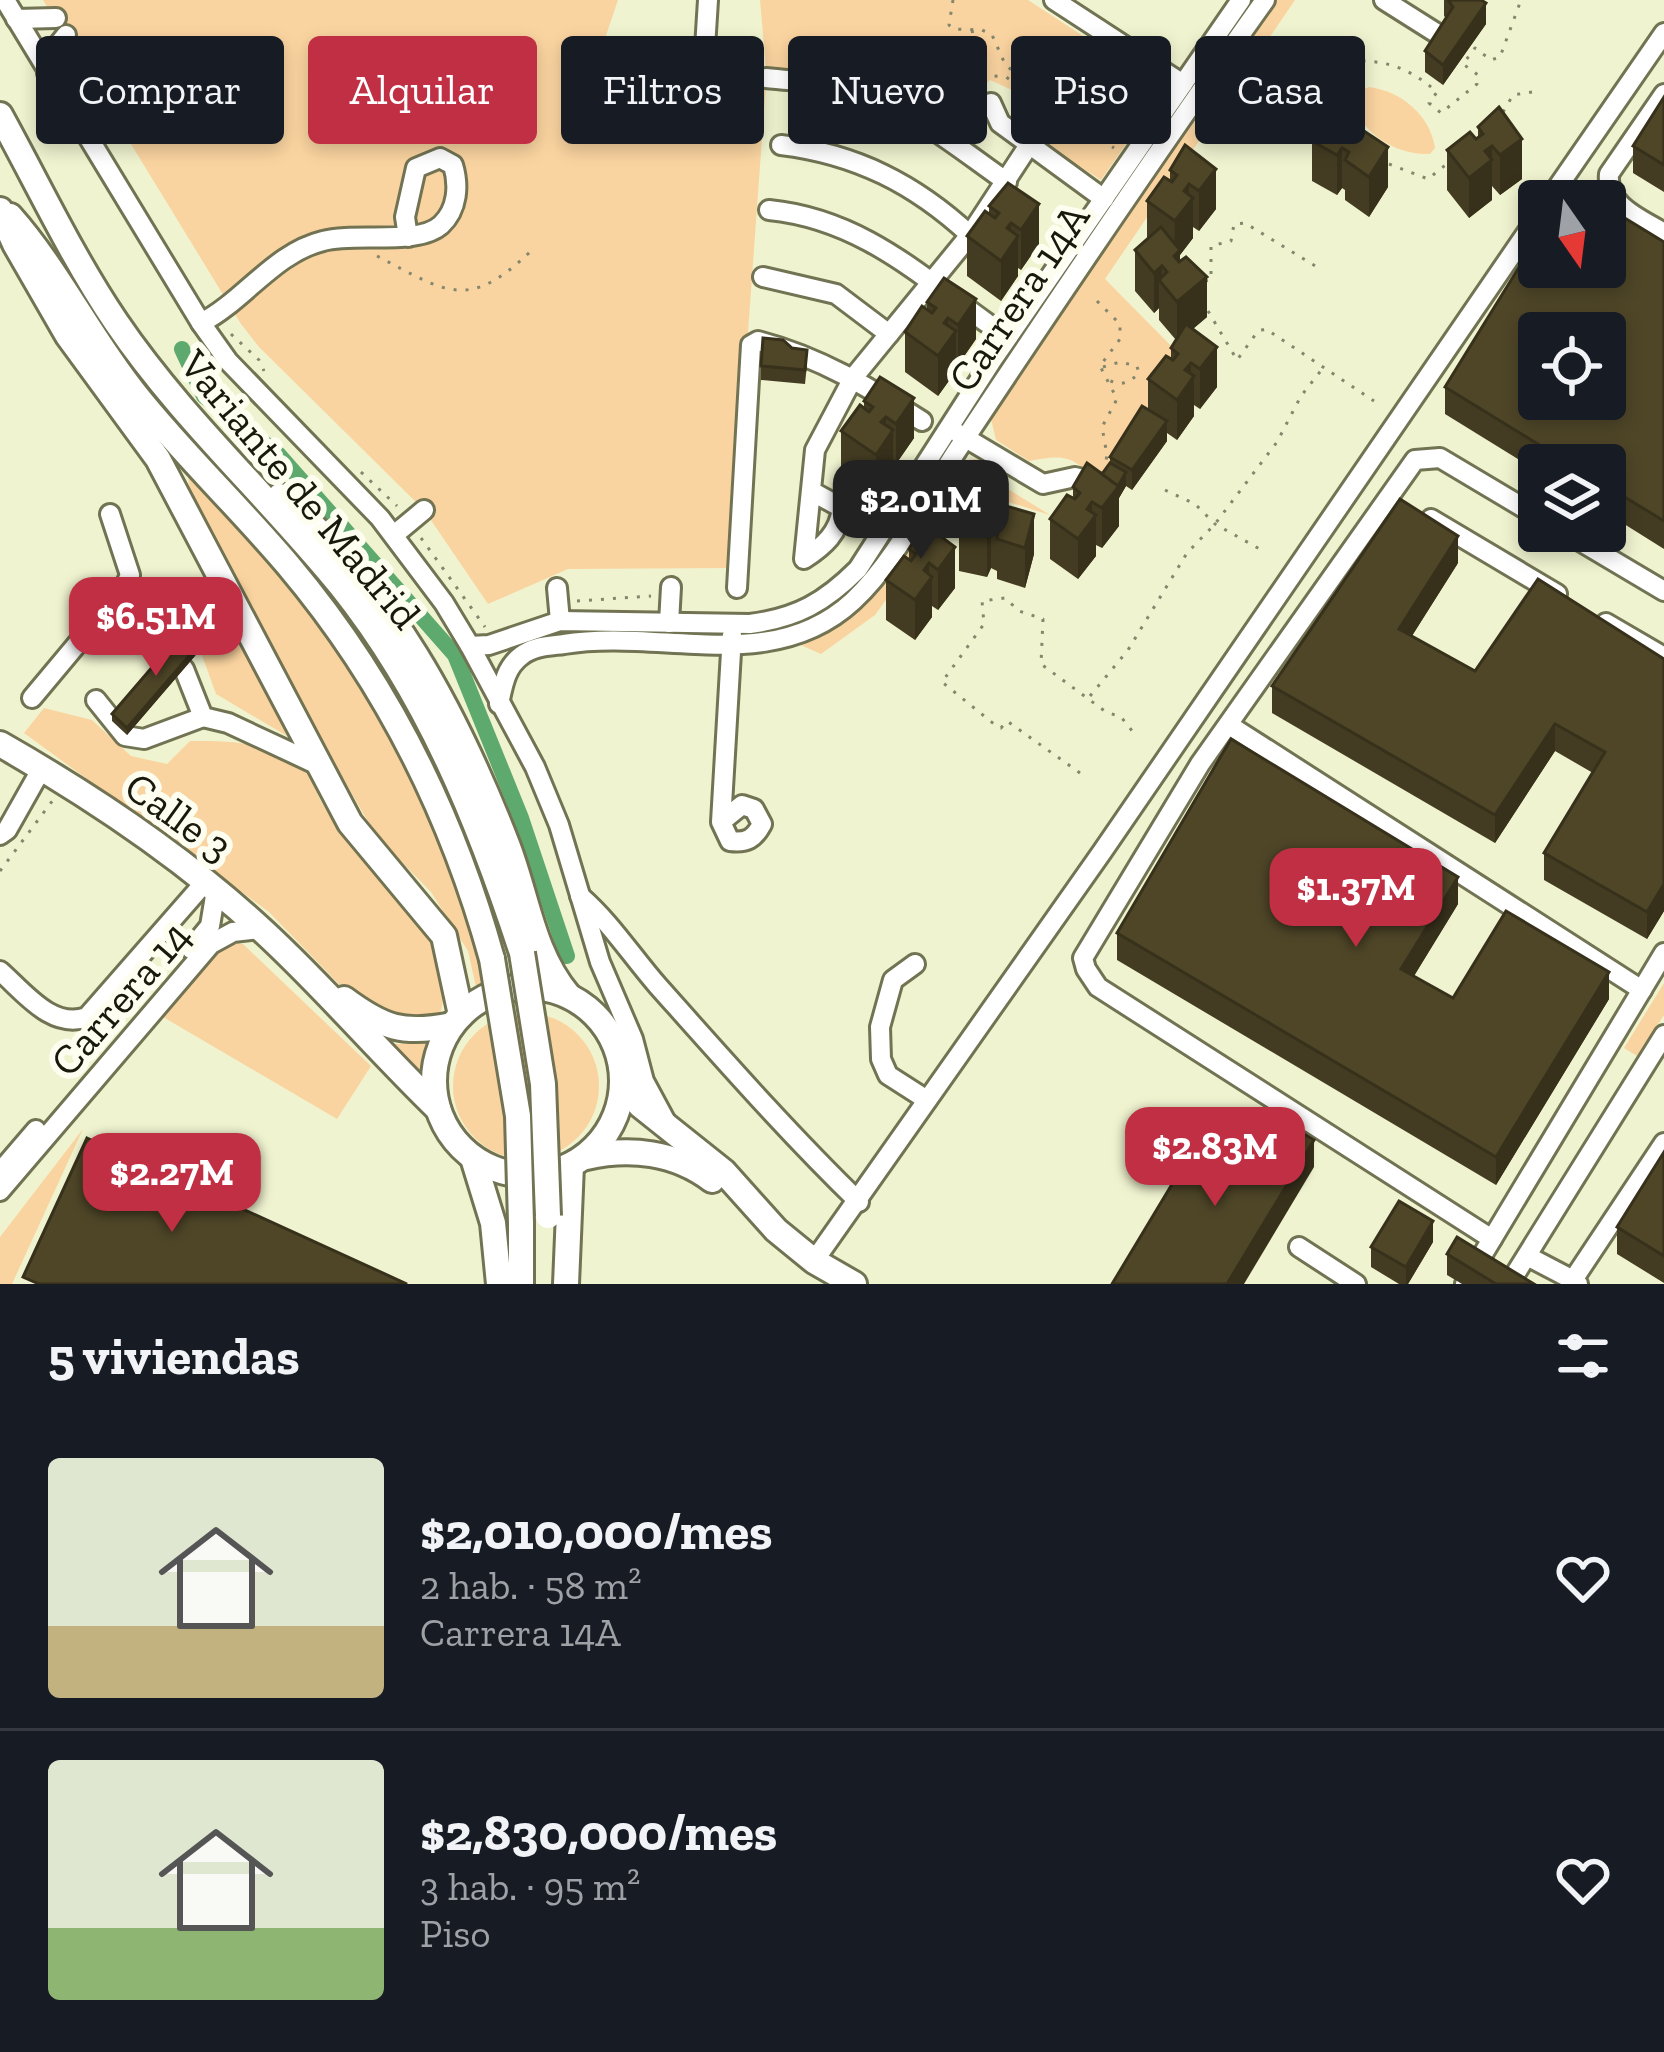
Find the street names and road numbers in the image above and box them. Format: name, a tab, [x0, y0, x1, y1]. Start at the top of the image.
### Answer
street label: Carrera 14A	[937, 193, 1100, 401]
street label: Variante de Madrid	[169, 339, 432, 639]
street label: Calle 3	[115, 761, 242, 872]
street label: Carrera 14	[39, 910, 202, 1086]

